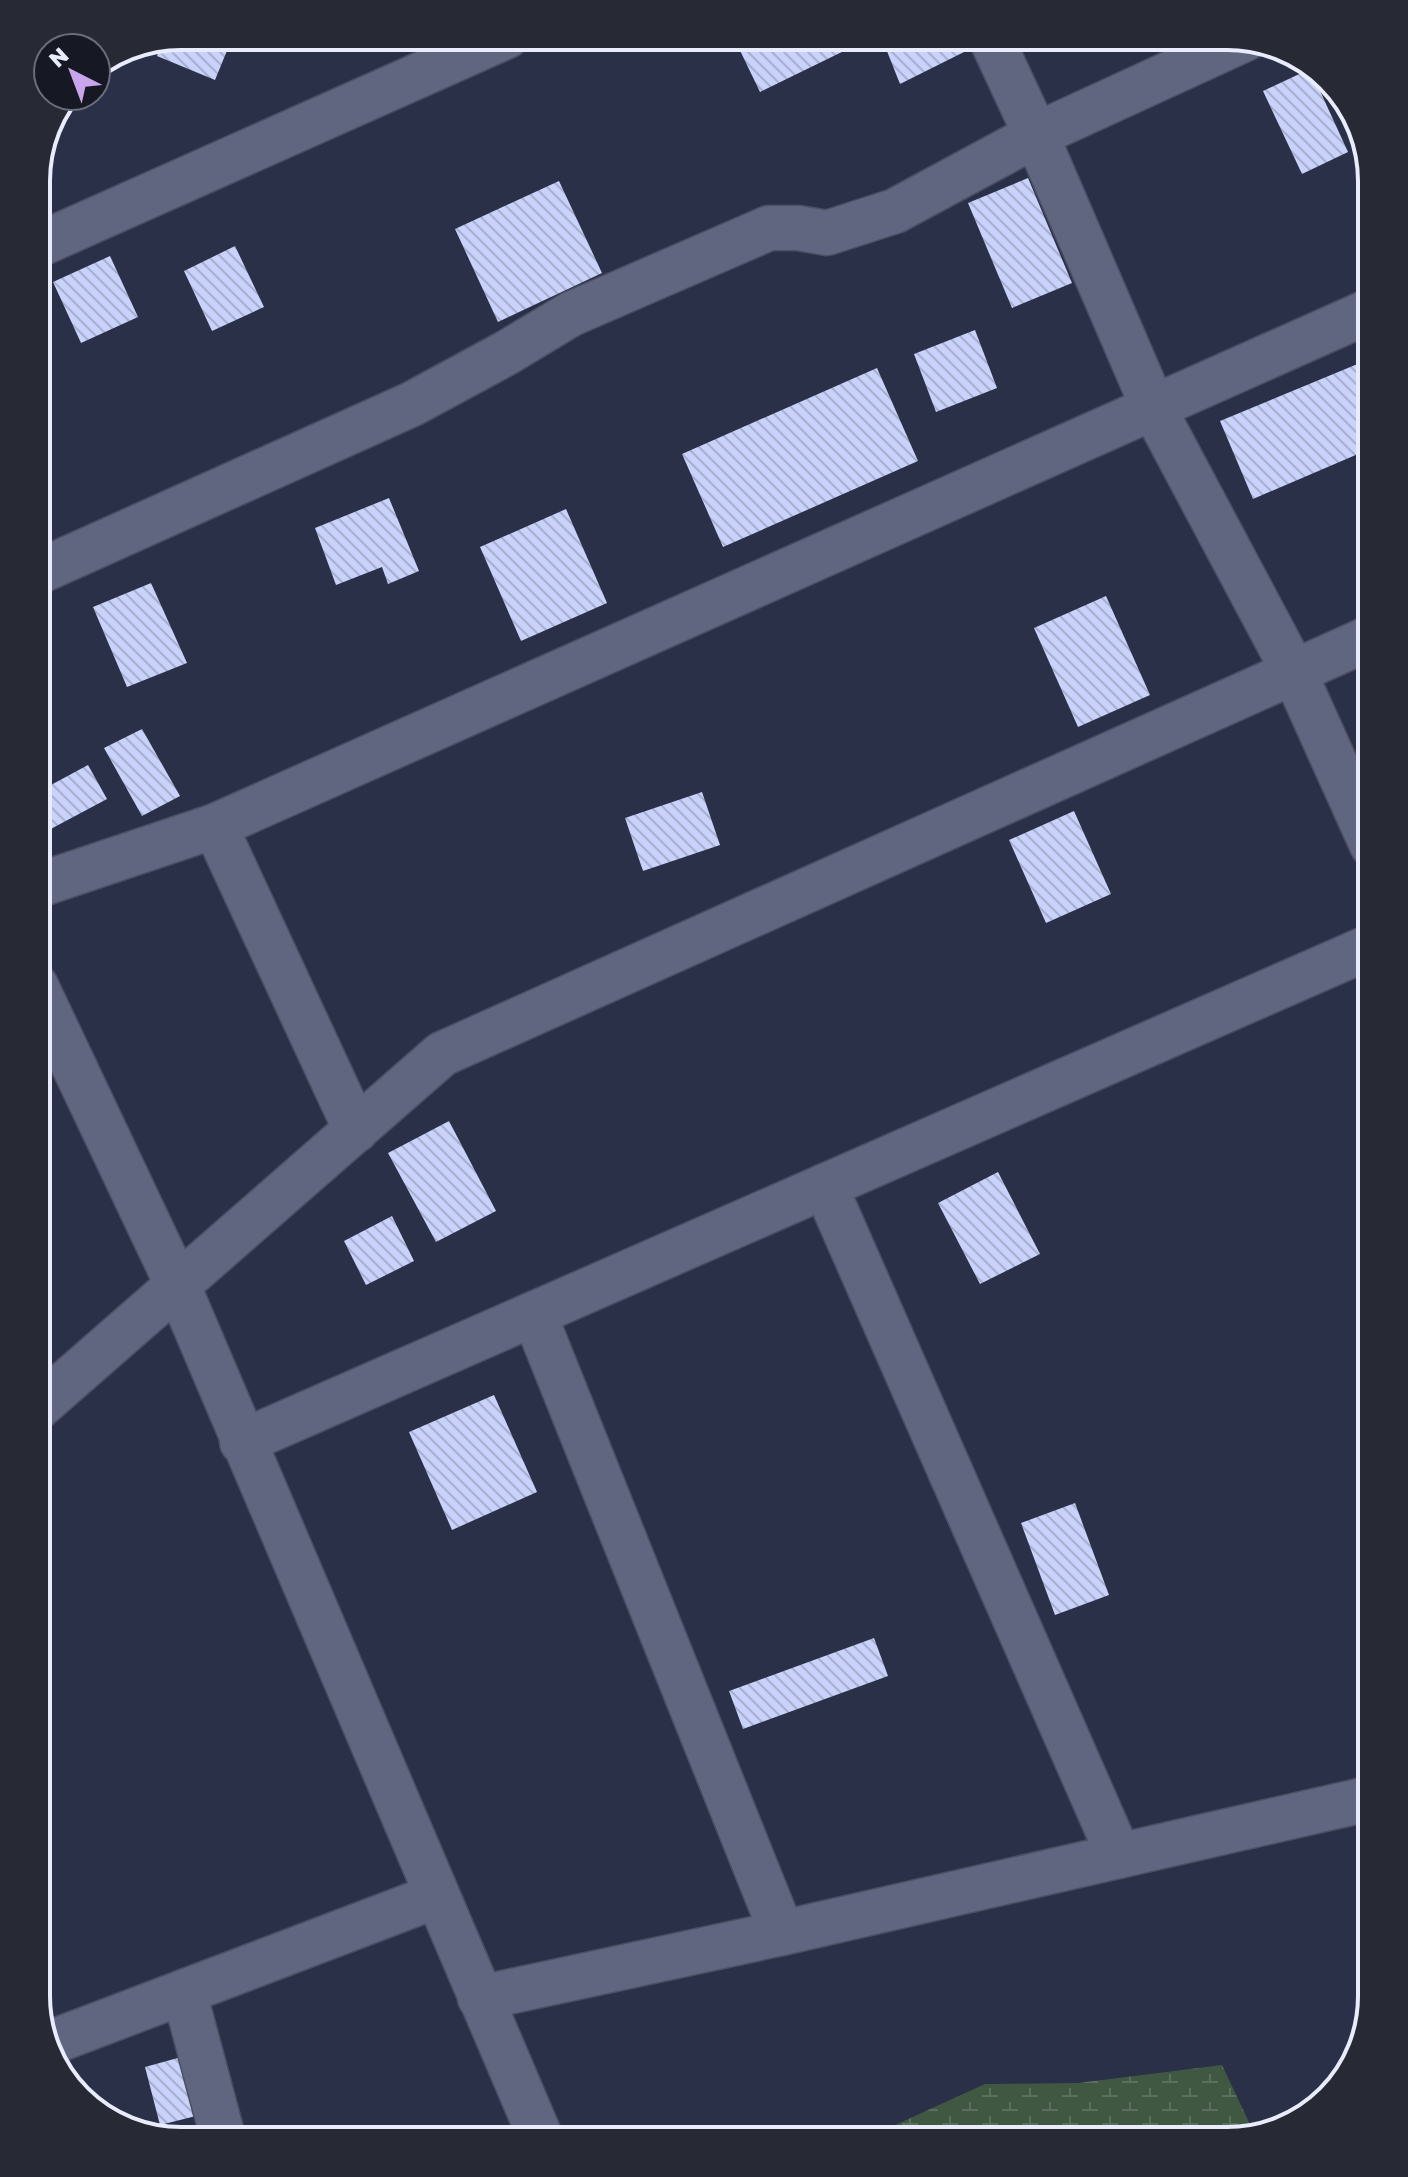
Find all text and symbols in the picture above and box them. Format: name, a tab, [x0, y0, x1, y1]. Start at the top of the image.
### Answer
north arrow	[32, 32, 112, 112]
text: N	[43, 41, 74, 72]

